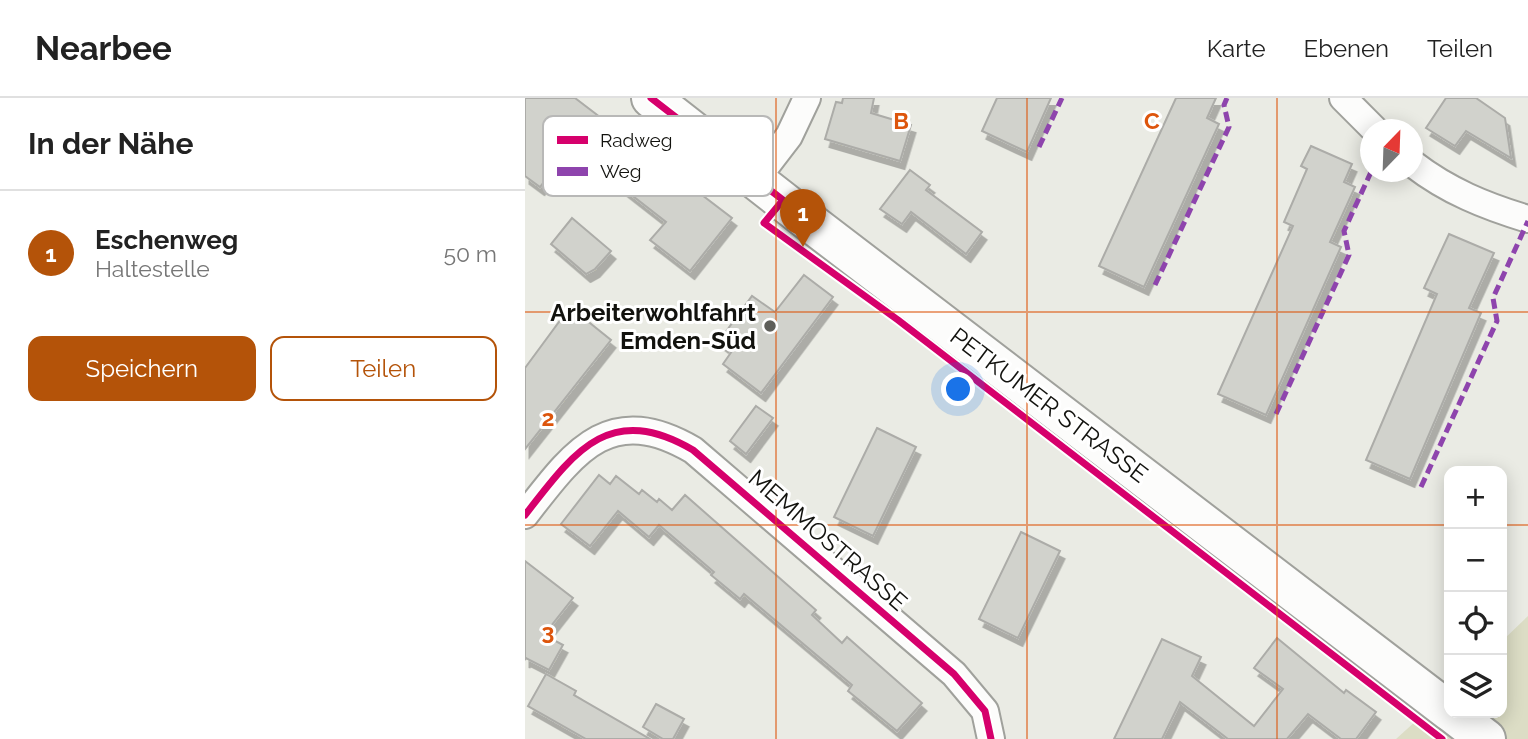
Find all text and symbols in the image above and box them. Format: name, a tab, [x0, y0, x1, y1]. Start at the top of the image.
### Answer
text: Nearbee	[35, 29, 172, 68]
text: Karte	[1207, 34, 1266, 63]
text: Ebenen	[1304, 34, 1389, 63]
text: Teilen	[1427, 34, 1493, 63]
text: B	[893, 107, 909, 134]
text: C	[1144, 107, 1160, 134]
legend	[543, 116, 773, 196]
north arrow	[1360, 119, 1423, 182]
text: In der Nähe	[28, 126, 193, 161]
text: Radweg	[600, 129, 672, 151]
text: Weg	[600, 160, 642, 182]
pin: 1	[780, 189, 826, 247]
text: Eschenweg	[95, 225, 238, 255]
text: 1	[45, 240, 57, 267]
text: 50 m	[443, 240, 497, 267]
text: Haltestelle	[95, 255, 210, 282]
place label: Arbeiterwohlfahrt Emden-Süd	[550, 298, 756, 355]
marker: Arbeiterwohlfahrt Emden-Süd	[762, 318, 778, 334]
street label: PETKUMER STRASSE	[945, 321, 1153, 489]
button: Speichern	[28, 336, 256, 401]
button: Teilen	[270, 336, 497, 401]
your location	[941, 372, 975, 406]
text: 2	[542, 404, 554, 431]
street label: MEMMOSTRASSE	[743, 463, 913, 617]
map controls	[1444, 466, 1507, 718]
button: +	[1444, 466, 1507, 529]
button: −	[1444, 529, 1507, 592]
button: locate	[1444, 592, 1507, 655]
text: 3	[542, 618, 554, 645]
button: layers	[1444, 655, 1507, 718]

